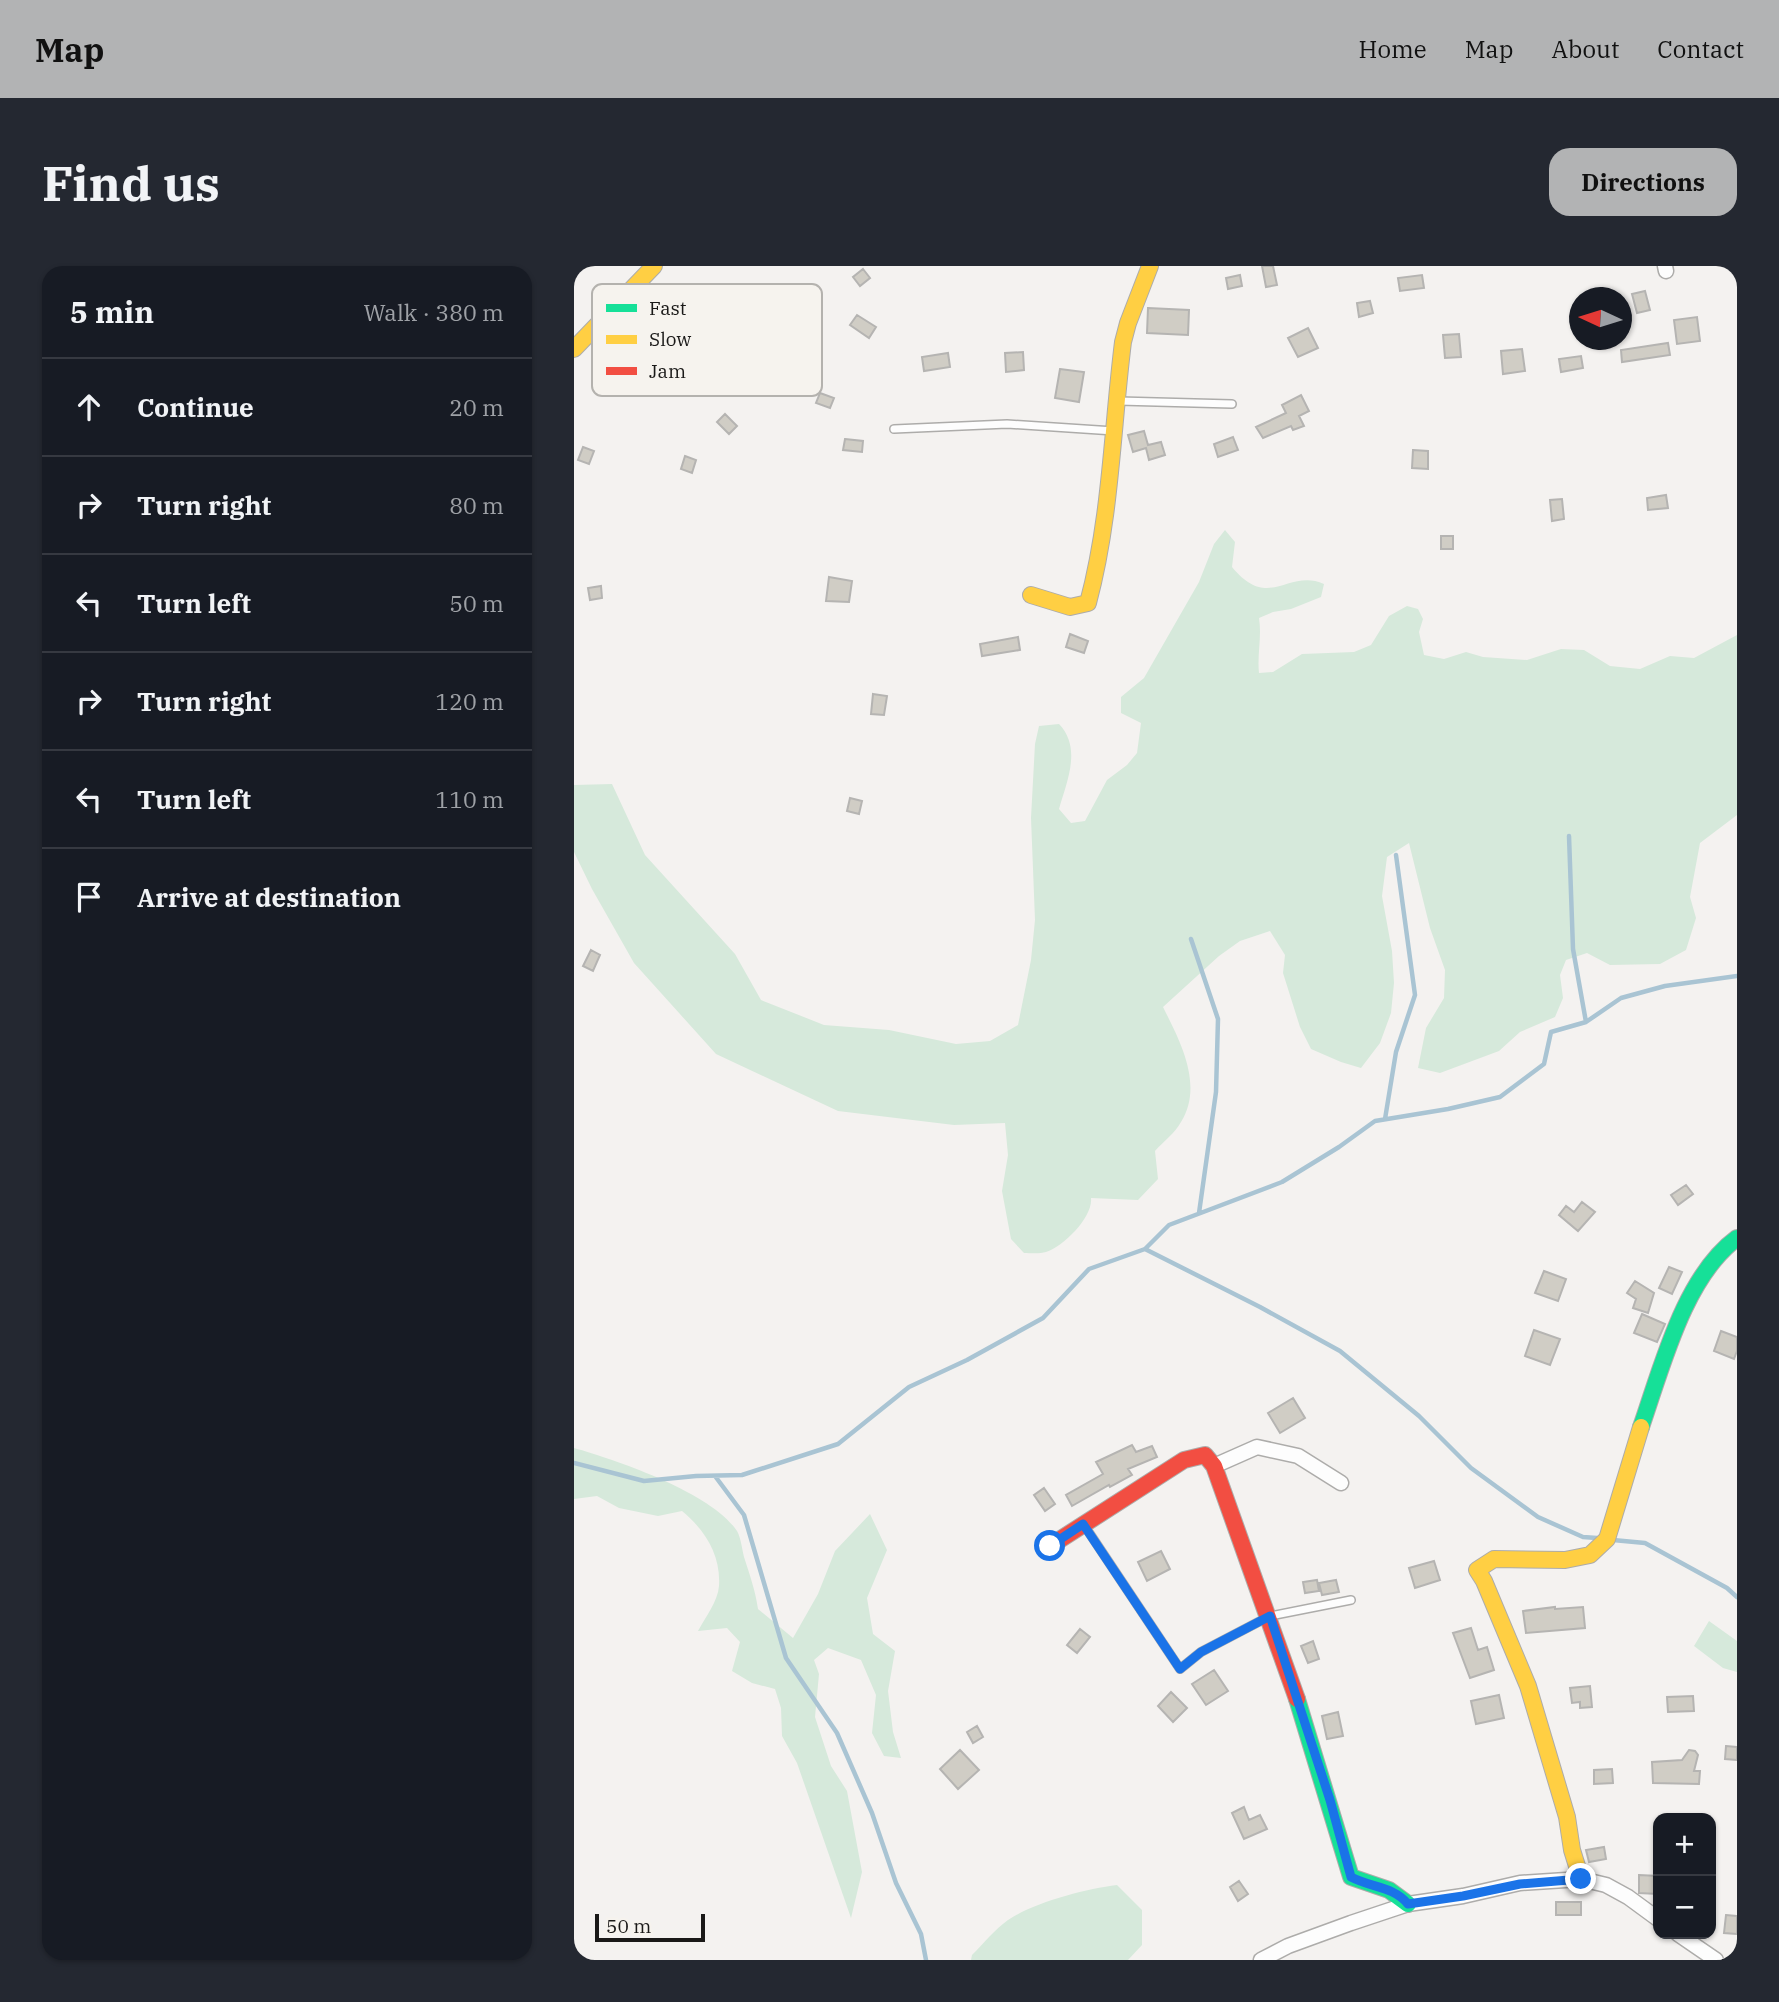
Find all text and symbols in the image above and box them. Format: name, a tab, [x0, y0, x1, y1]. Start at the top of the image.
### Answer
text: Map	[35, 28, 104, 71]
text: Home	[1359, 33, 1427, 65]
text: Map	[1465, 33, 1513, 65]
text: About	[1551, 33, 1619, 65]
text: Contact	[1657, 33, 1744, 65]
button: Directions	[1549, 148, 1737, 216]
text: Find us	[42, 151, 220, 214]
legend	[592, 284, 822, 396]
north arrow	[1569, 287, 1632, 350]
text: 5 min	[70, 292, 154, 331]
text: Fast	[649, 296, 687, 320]
text: Walk · 380 m	[363, 297, 504, 327]
text: Slow	[649, 327, 691, 351]
text: Jam	[649, 359, 686, 383]
icon: ahead	[70, 388, 108, 426]
text: Continue	[137, 390, 254, 424]
text: 20 m	[449, 392, 504, 422]
icon: right	[70, 486, 108, 524]
text: Turn right	[137, 488, 271, 522]
text: 80 m	[449, 490, 504, 520]
icon: left	[70, 584, 108, 622]
text: Turn left	[137, 586, 251, 620]
text: 50 m	[449, 588, 504, 618]
icon: right	[70, 682, 108, 720]
text: Turn right	[137, 684, 271, 718]
text: 120 m	[435, 686, 504, 716]
icon: left	[70, 780, 108, 818]
text: Turn left	[137, 782, 251, 816]
text: 110 m	[435, 784, 504, 814]
icon: arrive	[70, 878, 108, 916]
text: Arrive at destination	[137, 880, 401, 914]
route start	[1034, 1530, 1065, 1561]
map controls	[1653, 1813, 1716, 1939]
button: +	[1653, 1813, 1716, 1876]
route end	[1565, 1863, 1596, 1894]
button: −	[1653, 1876, 1716, 1939]
scale bar	[595, 1911, 705, 1943]
text: 50 m	[606, 1914, 651, 1938]

